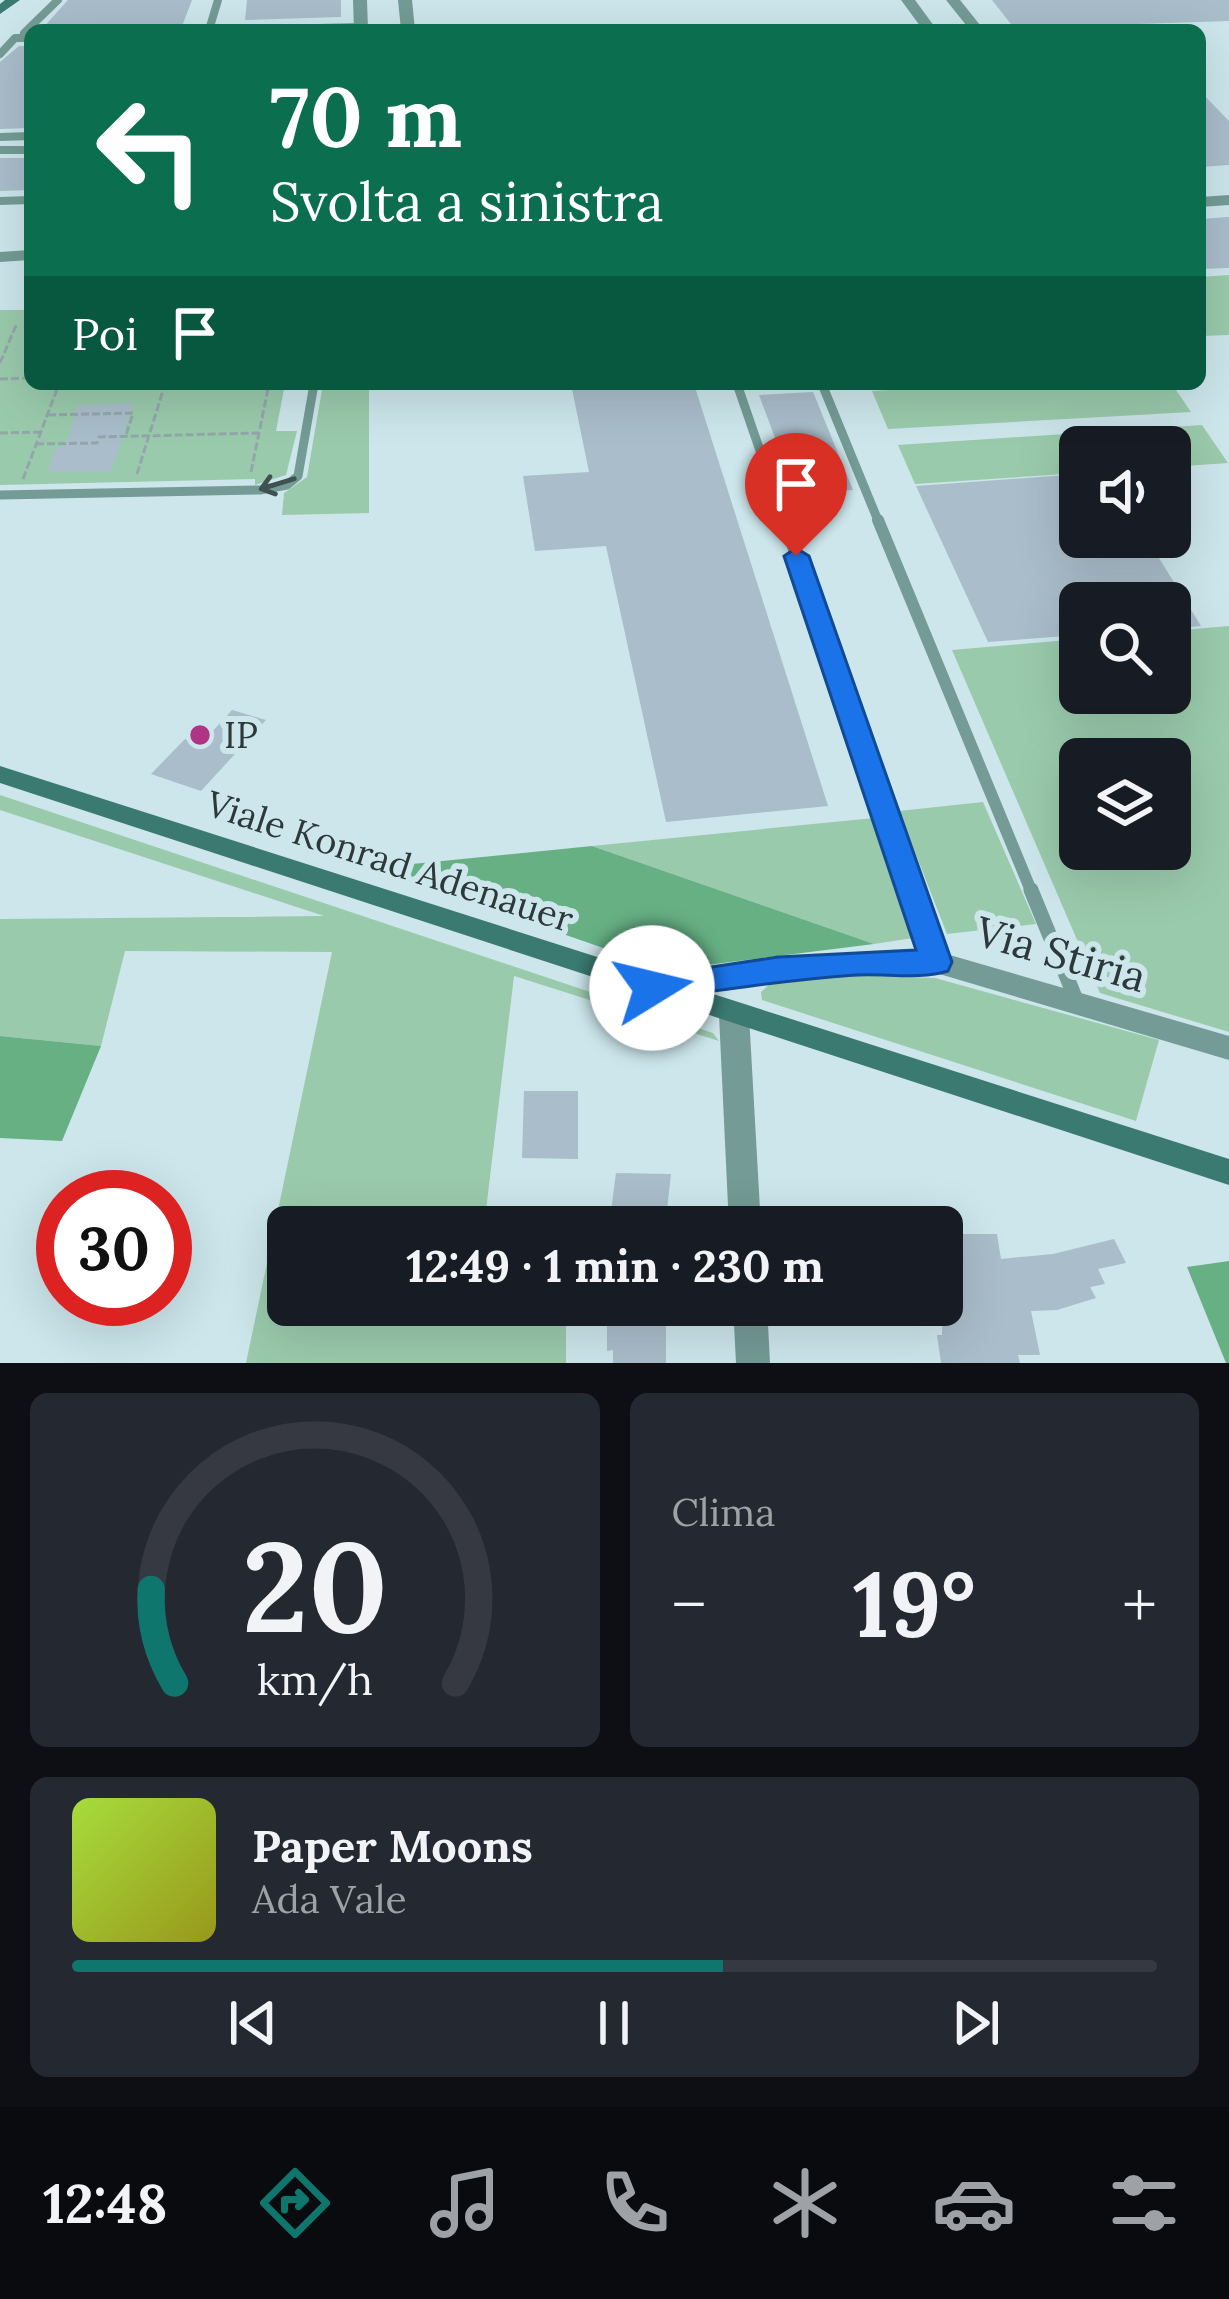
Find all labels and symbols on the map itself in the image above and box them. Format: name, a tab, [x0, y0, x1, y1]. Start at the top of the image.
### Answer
pin	[745, 433, 847, 556]
one-way arrow	[258, 474, 296, 496]
place label: IP	[224, 712, 258, 758]
marker: IP	[187, 722, 213, 748]
street label: Viale Konrad Adenauer	[200, 780, 579, 942]
street label: Via Stiria	[969, 904, 1152, 1004]
position arrow	[589, 925, 715, 1051]
speed limit sign: 30	[36, 1170, 192, 1326]

